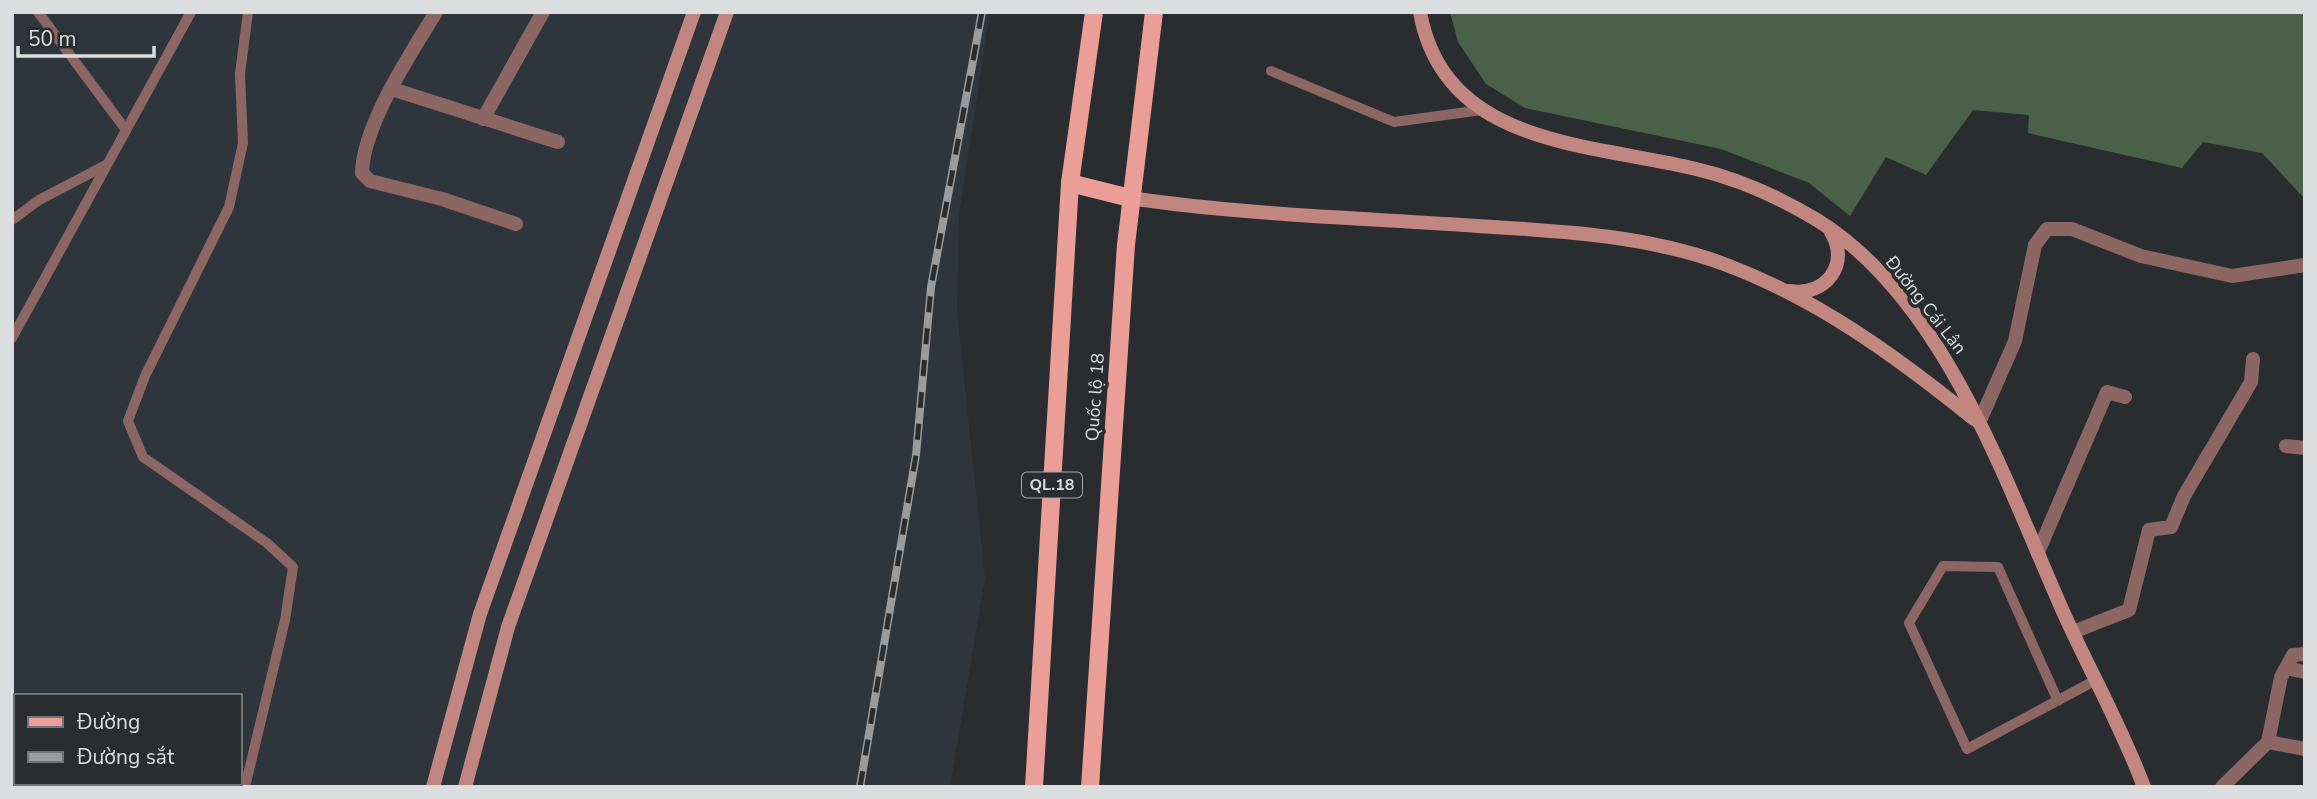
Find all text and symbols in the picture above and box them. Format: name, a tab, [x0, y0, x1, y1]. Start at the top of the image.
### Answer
scale bar	[18, 14, 154, 58]
text: 50 m	[28, 25, 77, 53]
street label: Đường Cái Lân	[1879, 250, 1972, 359]
street label: Quốc lộ 18	[1080, 352, 1110, 442]
road number: QL.18	[1022, 472, 1082, 498]
legend	[14, 694, 242, 785]
text: Đường	[76, 708, 140, 736]
text: Đường sắt	[76, 743, 175, 771]

